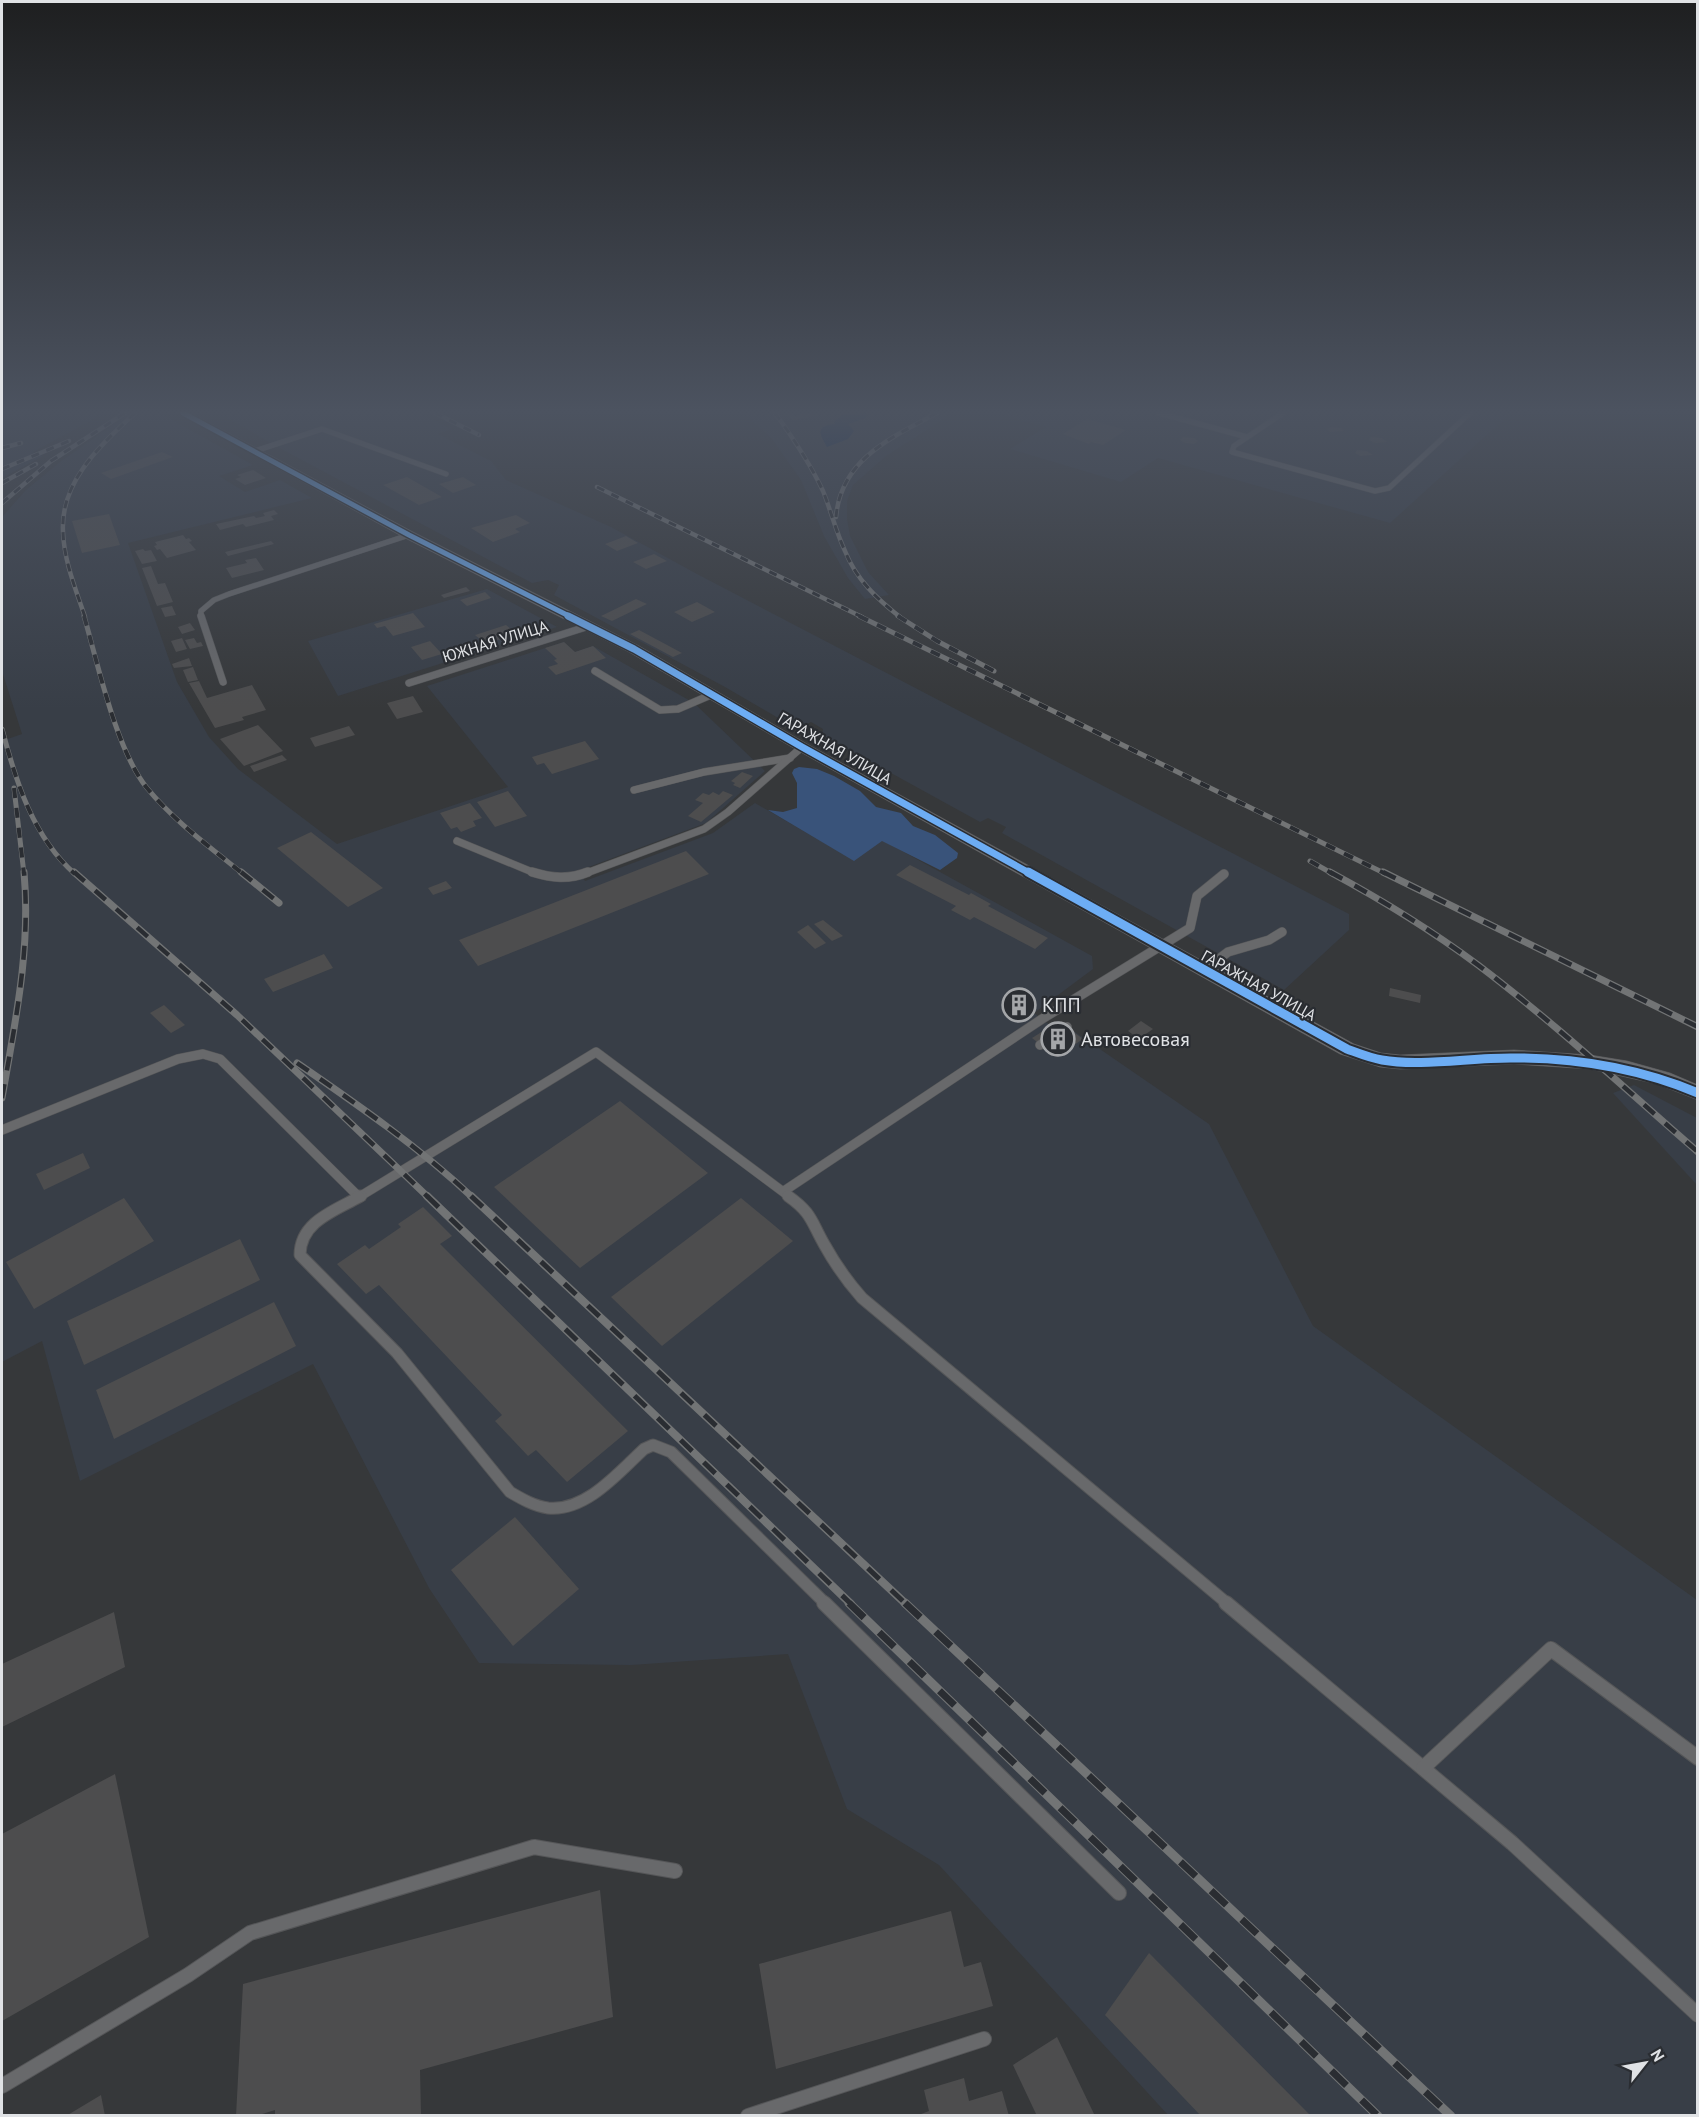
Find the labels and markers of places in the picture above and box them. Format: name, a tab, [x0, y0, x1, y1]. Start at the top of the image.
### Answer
building icon: КПП	[1001, 987, 1037, 1023]
place label: КПП	[1042, 992, 1081, 1018]
building icon: Автовесовая	[1040, 1021, 1076, 1057]
place label: Автовесовая	[1081, 1026, 1190, 1052]

